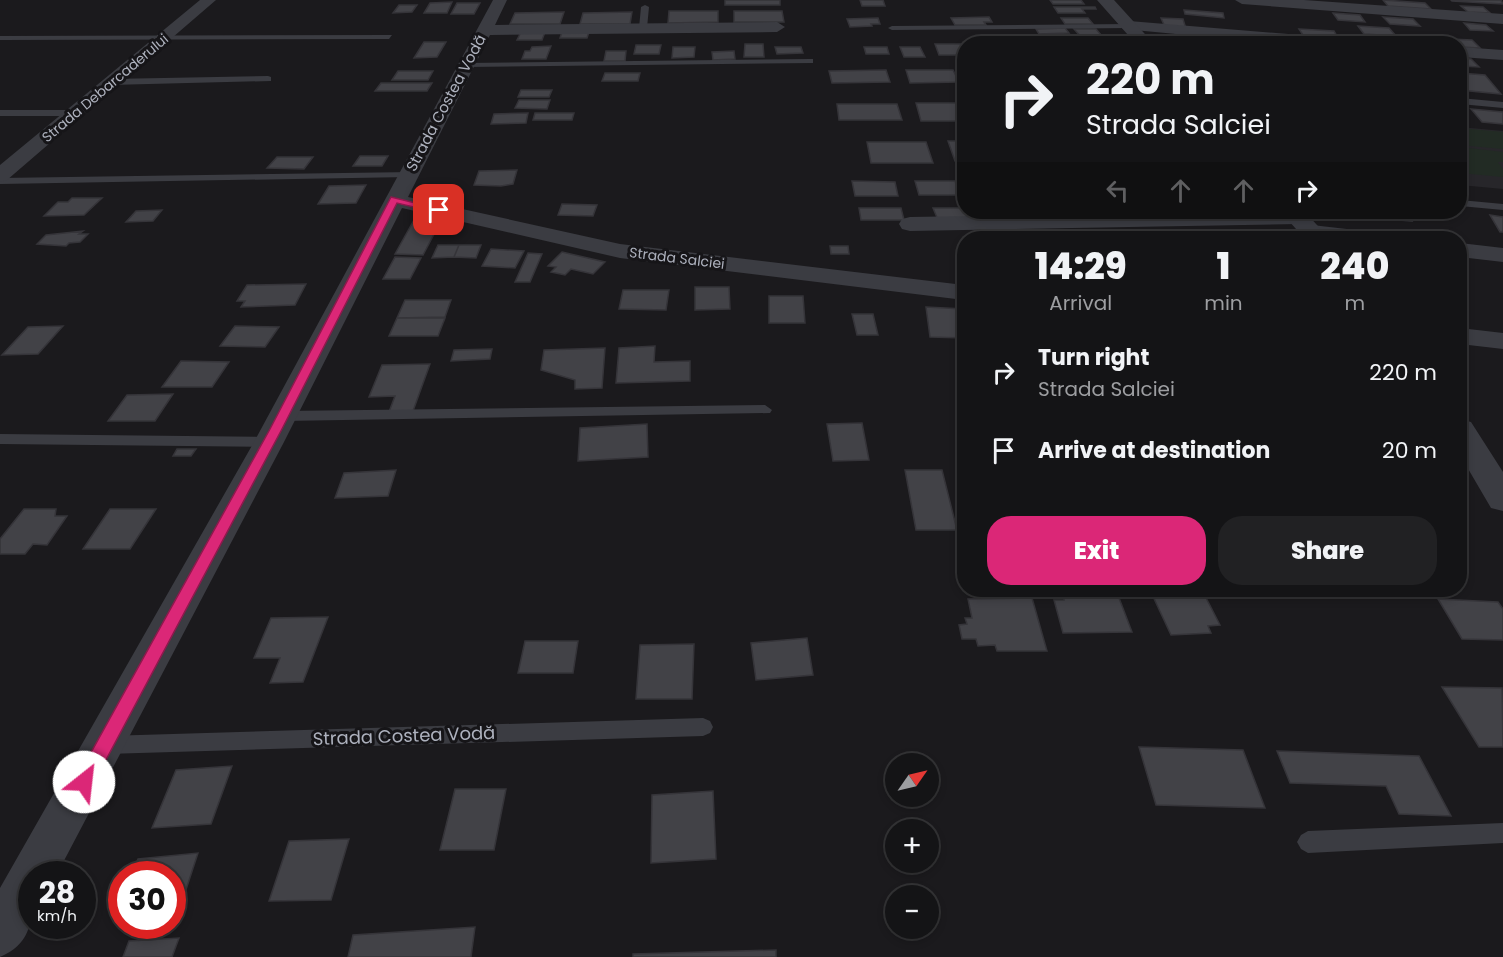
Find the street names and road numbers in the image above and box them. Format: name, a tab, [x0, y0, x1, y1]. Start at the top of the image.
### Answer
street label: Strada Debarcaderului	[37, 29, 173, 147]
street label: Strada Costea Vodă	[401, 31, 491, 175]
street label: Strada Salciei	[628, 242, 726, 274]
street label: Strada Costea Vodă	[312, 720, 496, 751]

